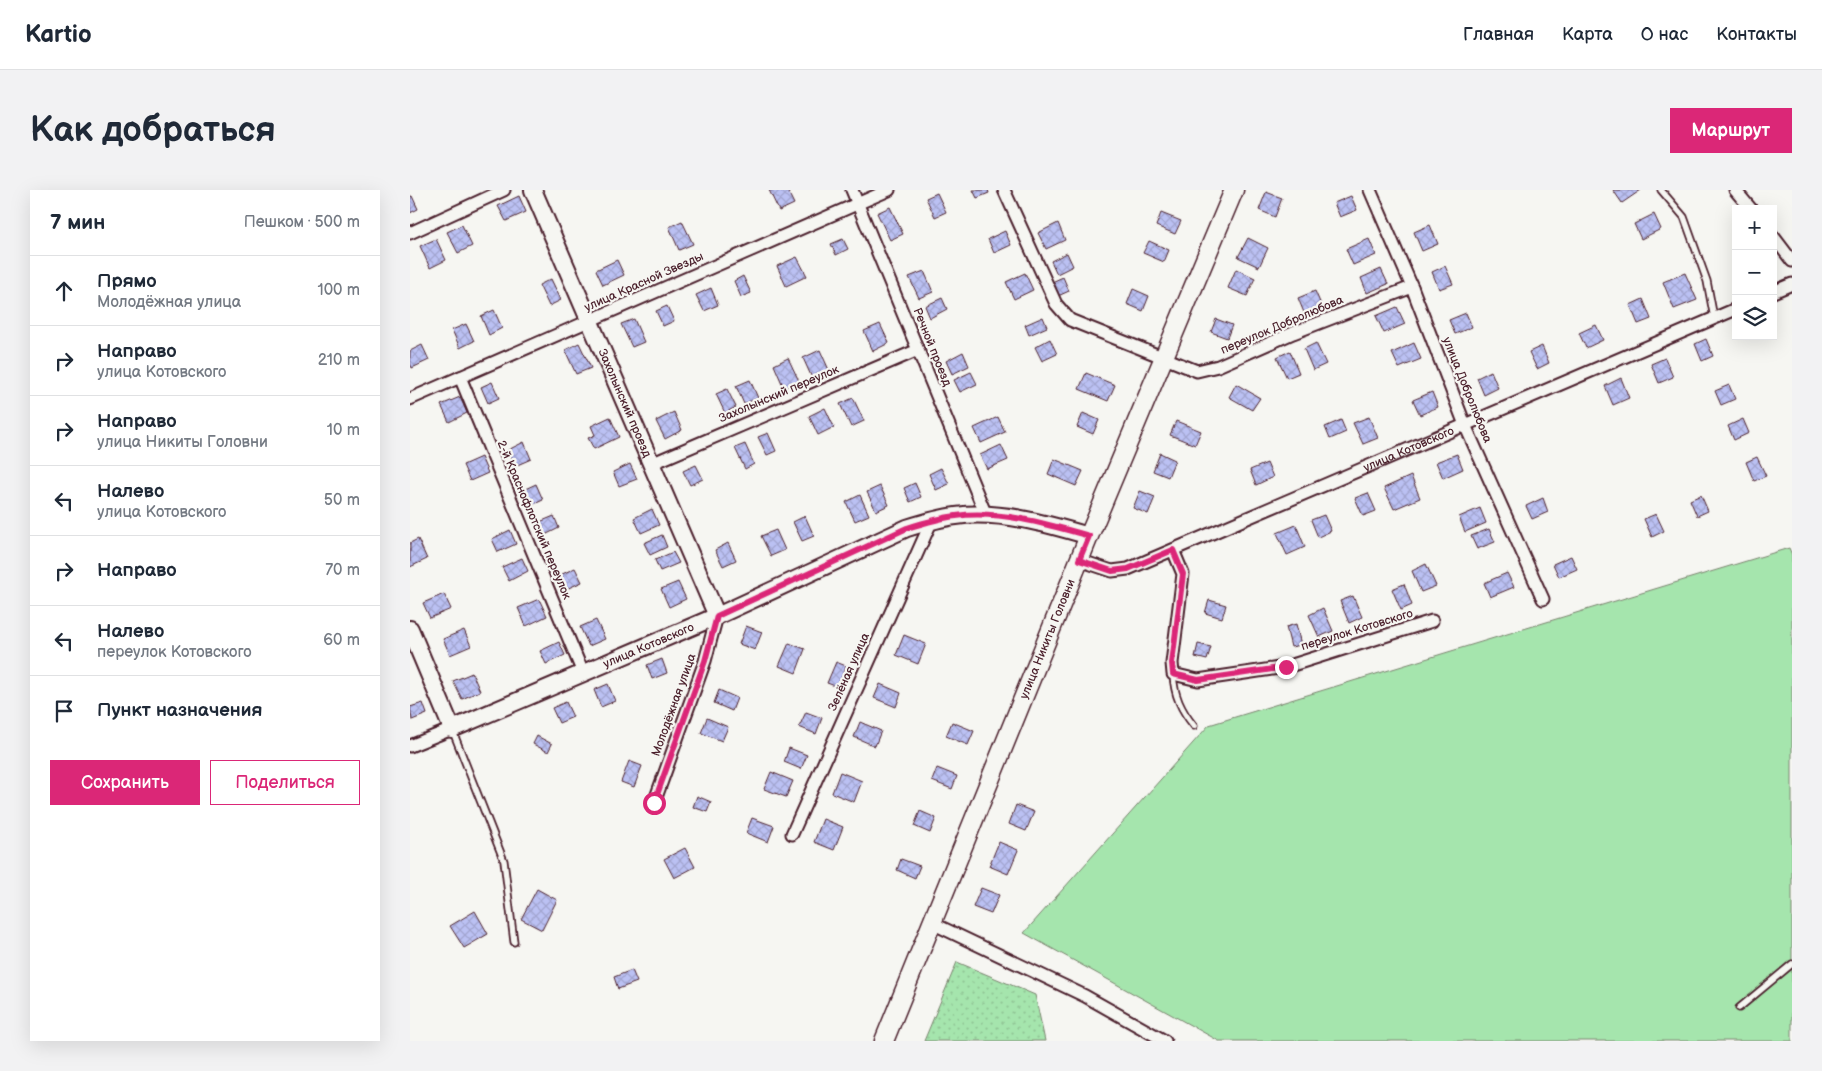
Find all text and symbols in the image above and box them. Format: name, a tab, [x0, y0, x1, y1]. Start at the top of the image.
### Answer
text: Kartio	[25, 20, 92, 49]
text: Главная	[1463, 24, 1534, 45]
text: Карта	[1562, 24, 1613, 45]
text: О нас	[1641, 24, 1688, 45]
text: Контакты	[1716, 24, 1797, 45]
button: Маршрут	[1670, 108, 1792, 153]
text: Как добраться	[30, 109, 276, 152]
map controls	[1732, 205, 1777, 340]
button: +	[1732, 205, 1777, 250]
text: 7 мин	[50, 210, 105, 235]
text: Пешком · 500 m	[244, 213, 360, 232]
street label: улица Красной Звезды	[582, 249, 706, 315]
button: −	[1732, 250, 1777, 295]
text: Прямо	[97, 270, 157, 293]
icon: ahead	[50, 277, 78, 305]
text: 100 m	[317, 281, 360, 300]
street label: переулок Добролюбова	[1219, 292, 1345, 358]
text: Молодёжная улица	[97, 293, 241, 312]
button: layers	[1732, 295, 1777, 340]
street label: Речной проезд	[909, 306, 955, 389]
street label: улица Добролюбова	[1439, 335, 1495, 445]
text: Направо	[97, 340, 177, 363]
street label: Захолынский проезд	[595, 346, 655, 460]
icon: right	[50, 347, 78, 375]
text: 210 m	[318, 351, 360, 370]
street label: Захолынский переулок	[717, 362, 842, 426]
text: улица Котовского	[97, 363, 226, 382]
text: Направо	[97, 410, 177, 433]
icon: right	[50, 417, 78, 445]
text: 10 m	[327, 421, 360, 440]
street label: улица Котовского	[1361, 423, 1456, 475]
text: улица Никиты Головни	[97, 433, 268, 452]
street label: 2-й Краснофлотский переулок	[494, 438, 575, 602]
text: Налево	[97, 480, 164, 503]
icon: left	[50, 487, 78, 515]
text: 50 m	[324, 491, 360, 510]
text: улица Котовского	[97, 503, 226, 522]
icon: right	[50, 557, 78, 585]
text: Направо	[97, 559, 177, 582]
text: 70 m	[325, 561, 360, 580]
street label: улица Никиты Головни	[1016, 577, 1078, 701]
street label: переулок Котовского	[1299, 606, 1415, 654]
street label: улица Котовского	[601, 619, 696, 671]
text: Налево	[97, 620, 164, 643]
icon: left	[50, 627, 78, 655]
text: 60 m	[323, 631, 360, 650]
street label: Зелёная улица	[825, 631, 873, 713]
text: переулок Котовского	[97, 643, 252, 662]
street label: Молодёжная улица	[648, 652, 700, 758]
route end	[1275, 656, 1298, 679]
icon: arrive	[50, 697, 78, 725]
text: Пункт назначения	[97, 699, 262, 722]
button: Сохранить	[50, 760, 200, 805]
button: Поделиться	[210, 760, 360, 805]
route start	[643, 792, 666, 815]

